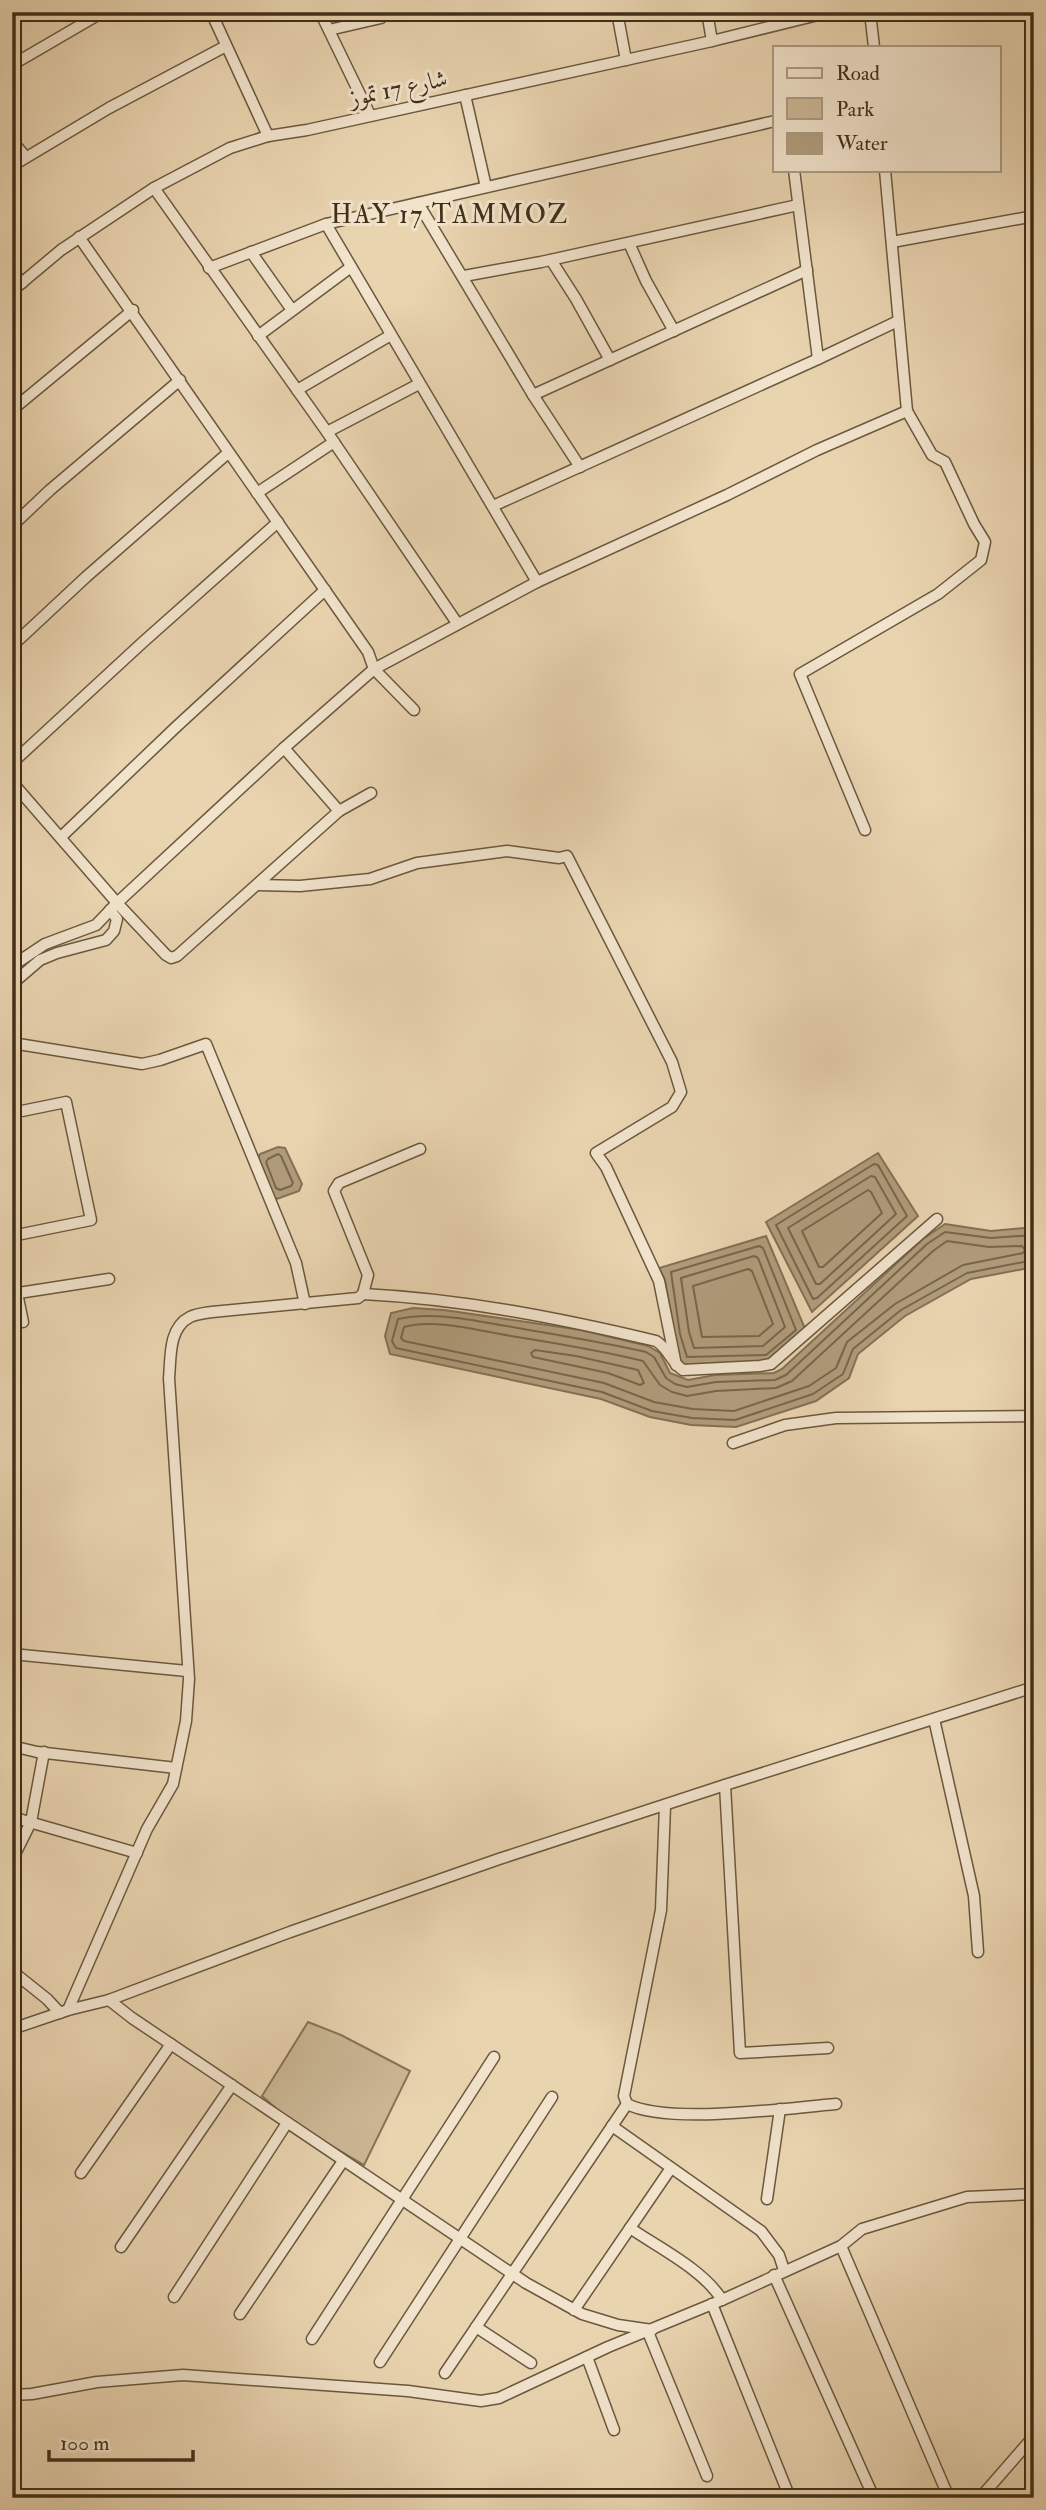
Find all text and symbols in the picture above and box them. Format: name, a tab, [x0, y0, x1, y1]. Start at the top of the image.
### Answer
legend	[773, 46, 1000, 172]
text: Road	[836, 60, 881, 87]
street label: شارع 17 تموز	[344, 63, 451, 118]
text: Park	[836, 96, 874, 123]
text: Water	[835, 130, 888, 157]
district label: HAY 17 TAMMOZ	[331, 199, 569, 231]
scale bar	[49, 2419, 192, 2463]
text: 100 m	[60, 2430, 110, 2457]

